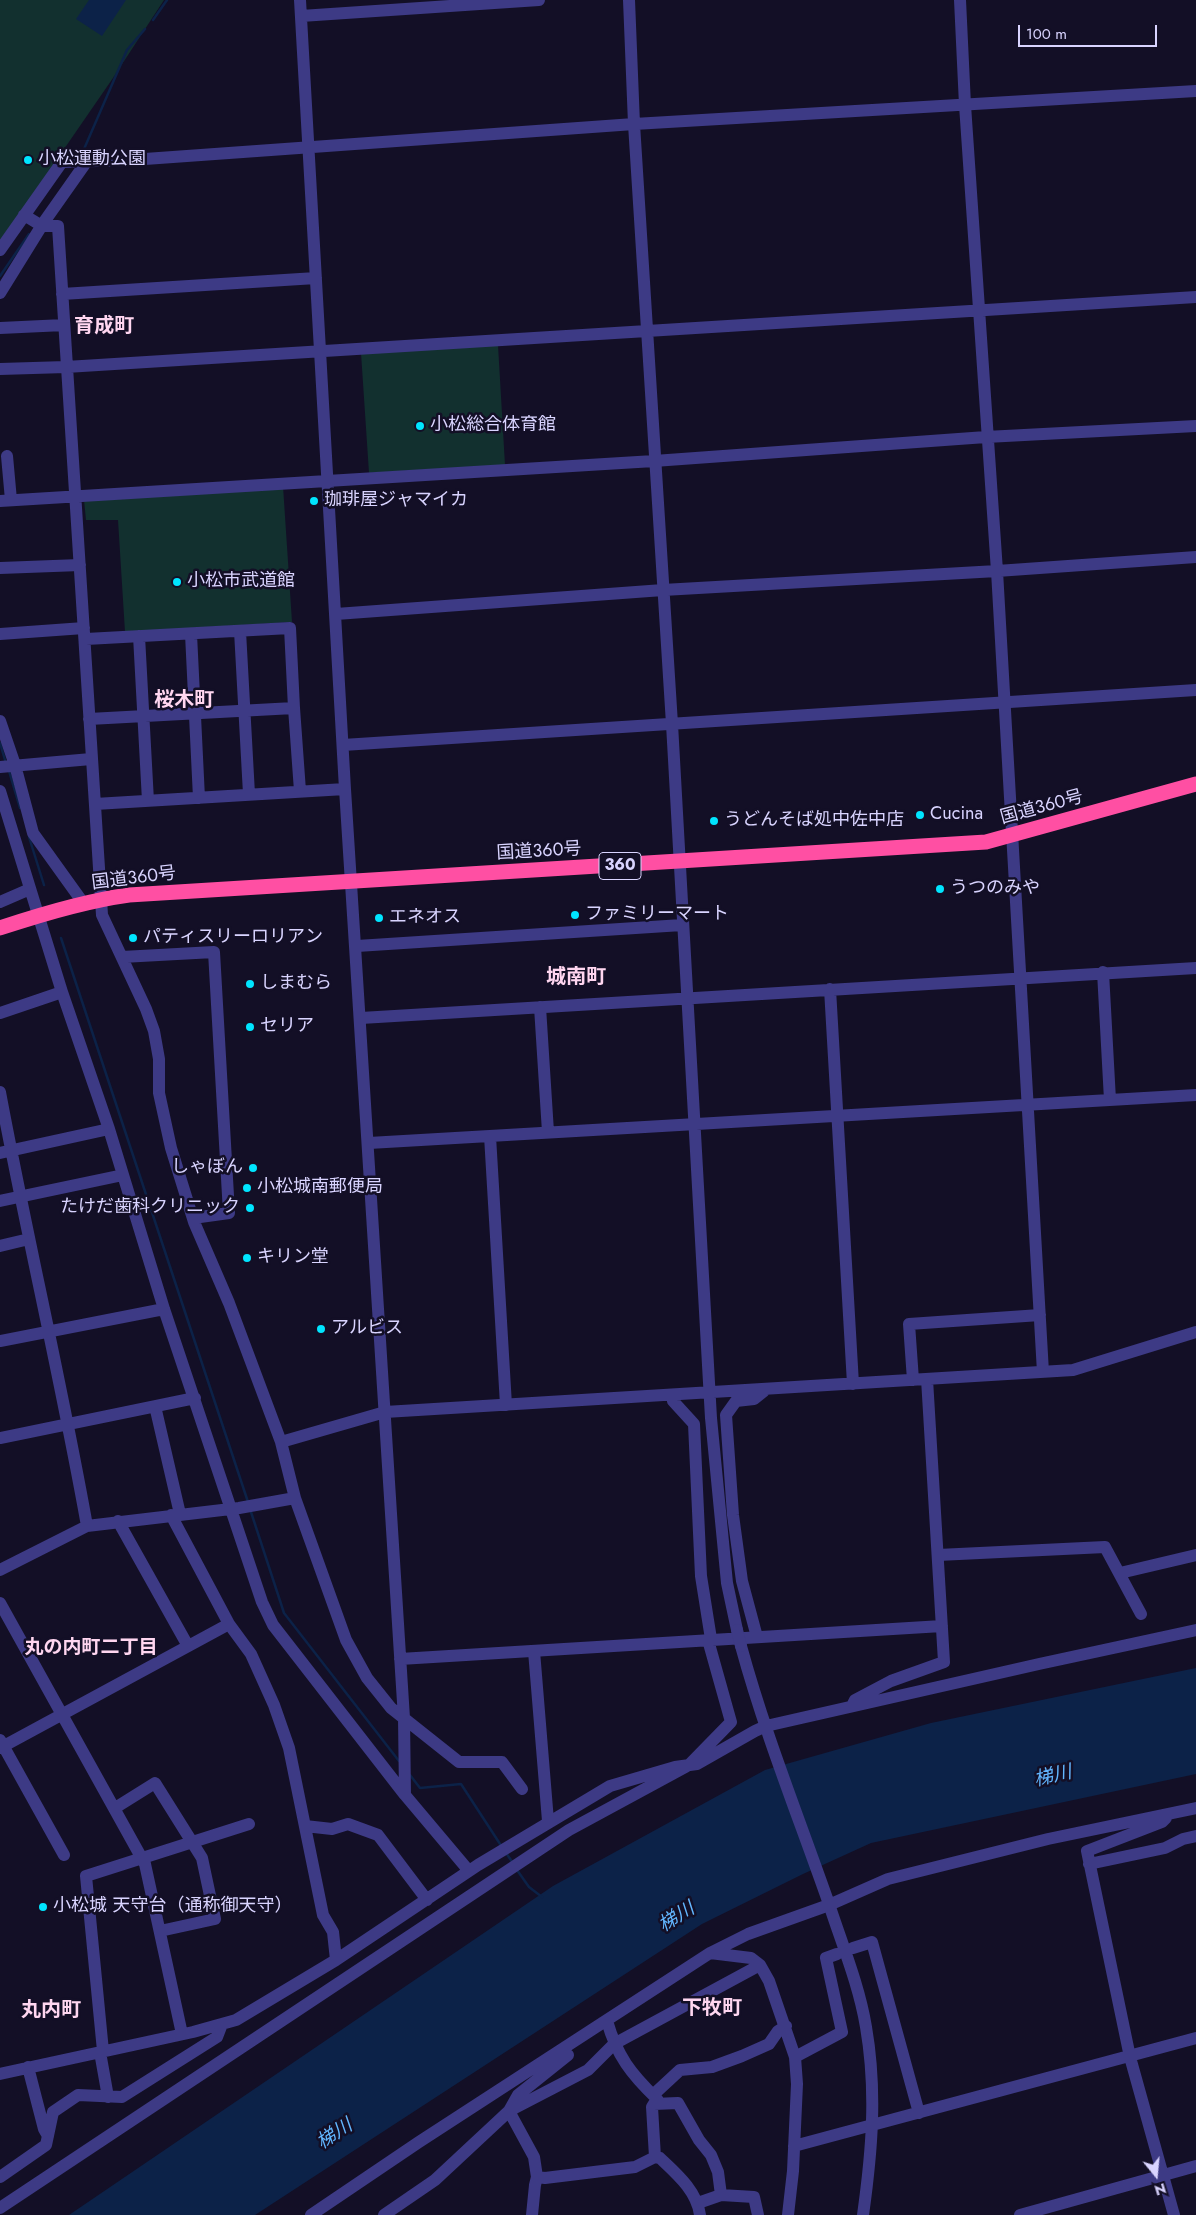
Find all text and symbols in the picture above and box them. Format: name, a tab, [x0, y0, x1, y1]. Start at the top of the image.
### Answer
scale bar	[1021, 15, 1160, 47]
text: 100 m	[1026, 23, 1067, 45]
place label: 小松運動公園	[38, 149, 146, 171]
marker: 小松運動公園	[22, 154, 34, 166]
district label: 育成町	[74, 315, 134, 339]
place label: 小松総合体育館	[430, 415, 556, 437]
marker: 小松総合体育館	[414, 420, 426, 432]
place label: 珈琲屋ジャマイカ	[324, 490, 468, 512]
marker: 珈琲屋ジャマイカ	[308, 495, 320, 507]
place label: 小松市武道館	[187, 571, 295, 593]
marker: 小松市武道館	[171, 576, 183, 588]
district label: 桜木町	[154, 689, 214, 713]
street label: 国道360号	[998, 787, 1086, 829]
place label: Cucina	[930, 804, 983, 826]
marker: Cucina	[914, 809, 926, 821]
place label: うどんそば処中佐中店	[724, 810, 904, 832]
marker: うどんそば処中佐中店	[708, 815, 720, 827]
street label: 国道360号	[496, 839, 582, 865]
road number: 360	[599, 852, 641, 879]
street label: 国道360号	[91, 863, 177, 895]
place label: うつのみや	[950, 878, 1040, 900]
marker: うつのみや	[934, 883, 946, 895]
place label: ファミリーマート	[585, 904, 729, 926]
place label: エネオス	[389, 907, 461, 929]
marker: ファミリーマート	[569, 909, 581, 921]
marker: エネオス	[373, 912, 385, 924]
place label: パティスリーロリアン	[143, 927, 323, 949]
marker: パティスリーロリアン	[127, 932, 139, 944]
district label: 城南町	[546, 966, 606, 990]
place label: しまむら	[260, 973, 332, 995]
marker: しまむら	[244, 978, 256, 990]
place label: セリア	[260, 1016, 314, 1038]
marker: セリア	[244, 1021, 256, 1033]
place label: しゃぼん	[171, 1157, 243, 1179]
marker: しゃぼん	[247, 1162, 259, 1174]
place label: 小松城南郵便局	[257, 1177, 383, 1199]
marker: 小松城南郵便局	[241, 1182, 253, 1194]
place label: たけだ歯科クリニック	[60, 1197, 240, 1219]
marker: たけだ歯科クリニック	[244, 1202, 256, 1214]
place label: キリン堂	[257, 1247, 329, 1269]
marker: キリン堂	[241, 1252, 253, 1264]
place label: アルビス	[331, 1318, 403, 1340]
marker: アルビス	[315, 1323, 327, 1335]
district label: 丸の内町二丁目	[25, 1637, 157, 1659]
water label: 梯川	[1032, 1762, 1074, 1792]
place label: 小松城 天守台（通称御天守）	[53, 1896, 292, 1918]
water label: 梯川	[655, 1898, 699, 1938]
marker: 小松城 天守台（通称御天守）	[37, 1901, 49, 1913]
district label: 下牧町	[682, 1997, 742, 2021]
district label: 丸内町	[21, 1999, 81, 2023]
water label: 梯川	[313, 2115, 357, 2155]
north arrow	[1131, 2150, 1181, 2200]
text: N	[1152, 2178, 1169, 2201]

